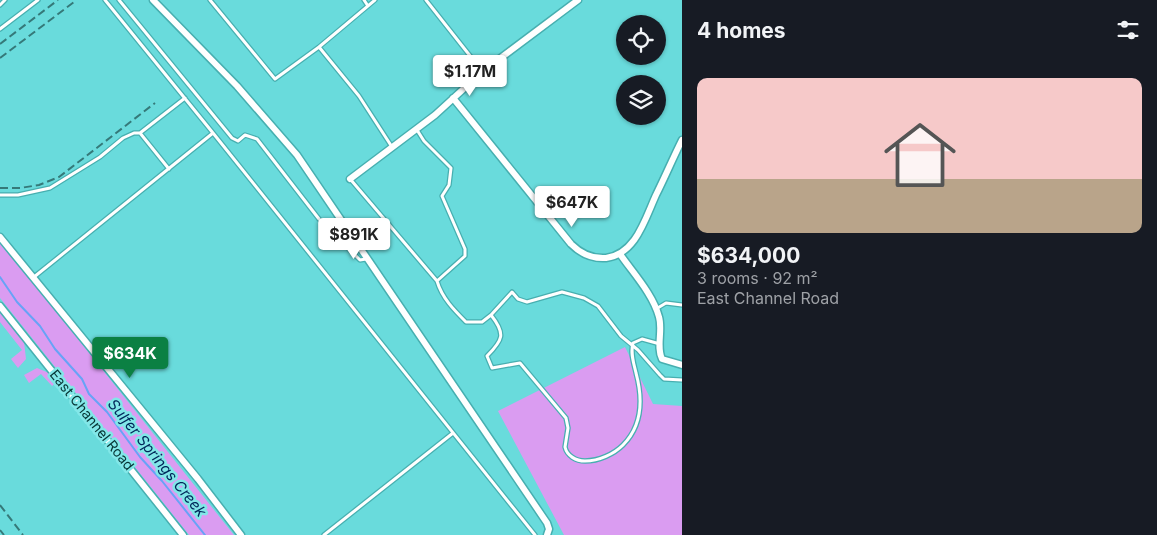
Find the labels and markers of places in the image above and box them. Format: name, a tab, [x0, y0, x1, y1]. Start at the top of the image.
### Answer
pin: $1.17M	[429, 54, 511, 97]
pin: $647K	[537, 186, 607, 228]
pin: $891K	[319, 218, 389, 260]
pin: $634K	[95, 336, 165, 379]

